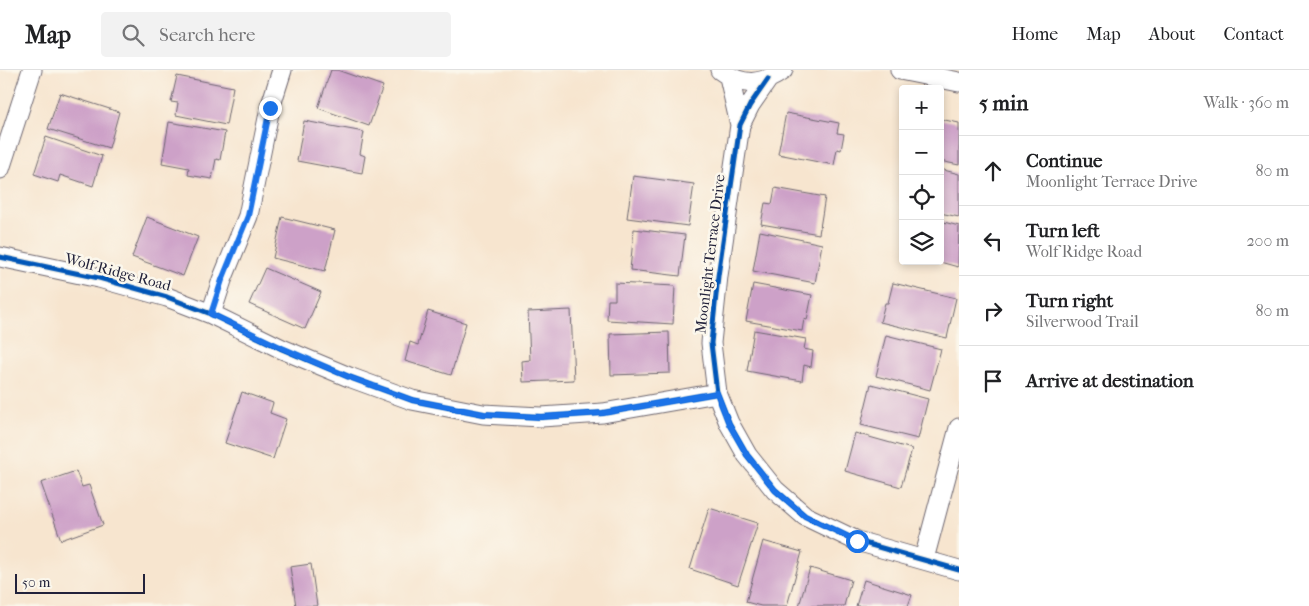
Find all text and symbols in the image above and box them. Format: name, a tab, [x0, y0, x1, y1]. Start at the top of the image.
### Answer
search box	[101, 12, 451, 57]
text: Map	[25, 21, 71, 49]
icon: search	[119, 21, 147, 49]
text: Search here	[159, 24, 255, 46]
text: Home	[1011, 24, 1058, 45]
text: Map	[1086, 24, 1121, 45]
text: About	[1149, 24, 1195, 45]
text: Contact	[1223, 24, 1284, 45]
map controls	[899, 85, 944, 265]
button: +	[899, 85, 944, 130]
text: 5 min	[979, 91, 1028, 115]
text: Walk · 360 m	[1203, 93, 1289, 112]
route end	[259, 97, 282, 120]
button: −	[899, 130, 944, 175]
text: Continue	[1026, 150, 1102, 172]
icon: ahead	[979, 157, 1007, 185]
text: 80 m	[1255, 161, 1289, 180]
text: Moonlight Terrace Drive	[1026, 172, 1197, 191]
street label: Moonlight Terrace Drive	[691, 173, 729, 335]
button: locate	[899, 175, 944, 220]
button: layers	[899, 220, 944, 265]
text: Turn left	[1026, 220, 1100, 242]
icon: left	[979, 227, 1007, 255]
text: 200 m	[1246, 231, 1289, 250]
text: Wolf Ridge Road	[1026, 242, 1142, 261]
street label: Wolf Ridge Road	[62, 249, 174, 295]
text: Turn right	[1026, 290, 1113, 312]
icon: right	[979, 297, 1007, 325]
text: 80 m	[1255, 301, 1289, 320]
text: Silverwood Trail	[1026, 312, 1139, 331]
icon: arrive	[979, 367, 1007, 395]
text: Arrive at destination	[1026, 370, 1194, 392]
route start	[846, 530, 869, 553]
scale bar	[15, 571, 145, 594]
text: 50 m	[22, 574, 50, 591]

